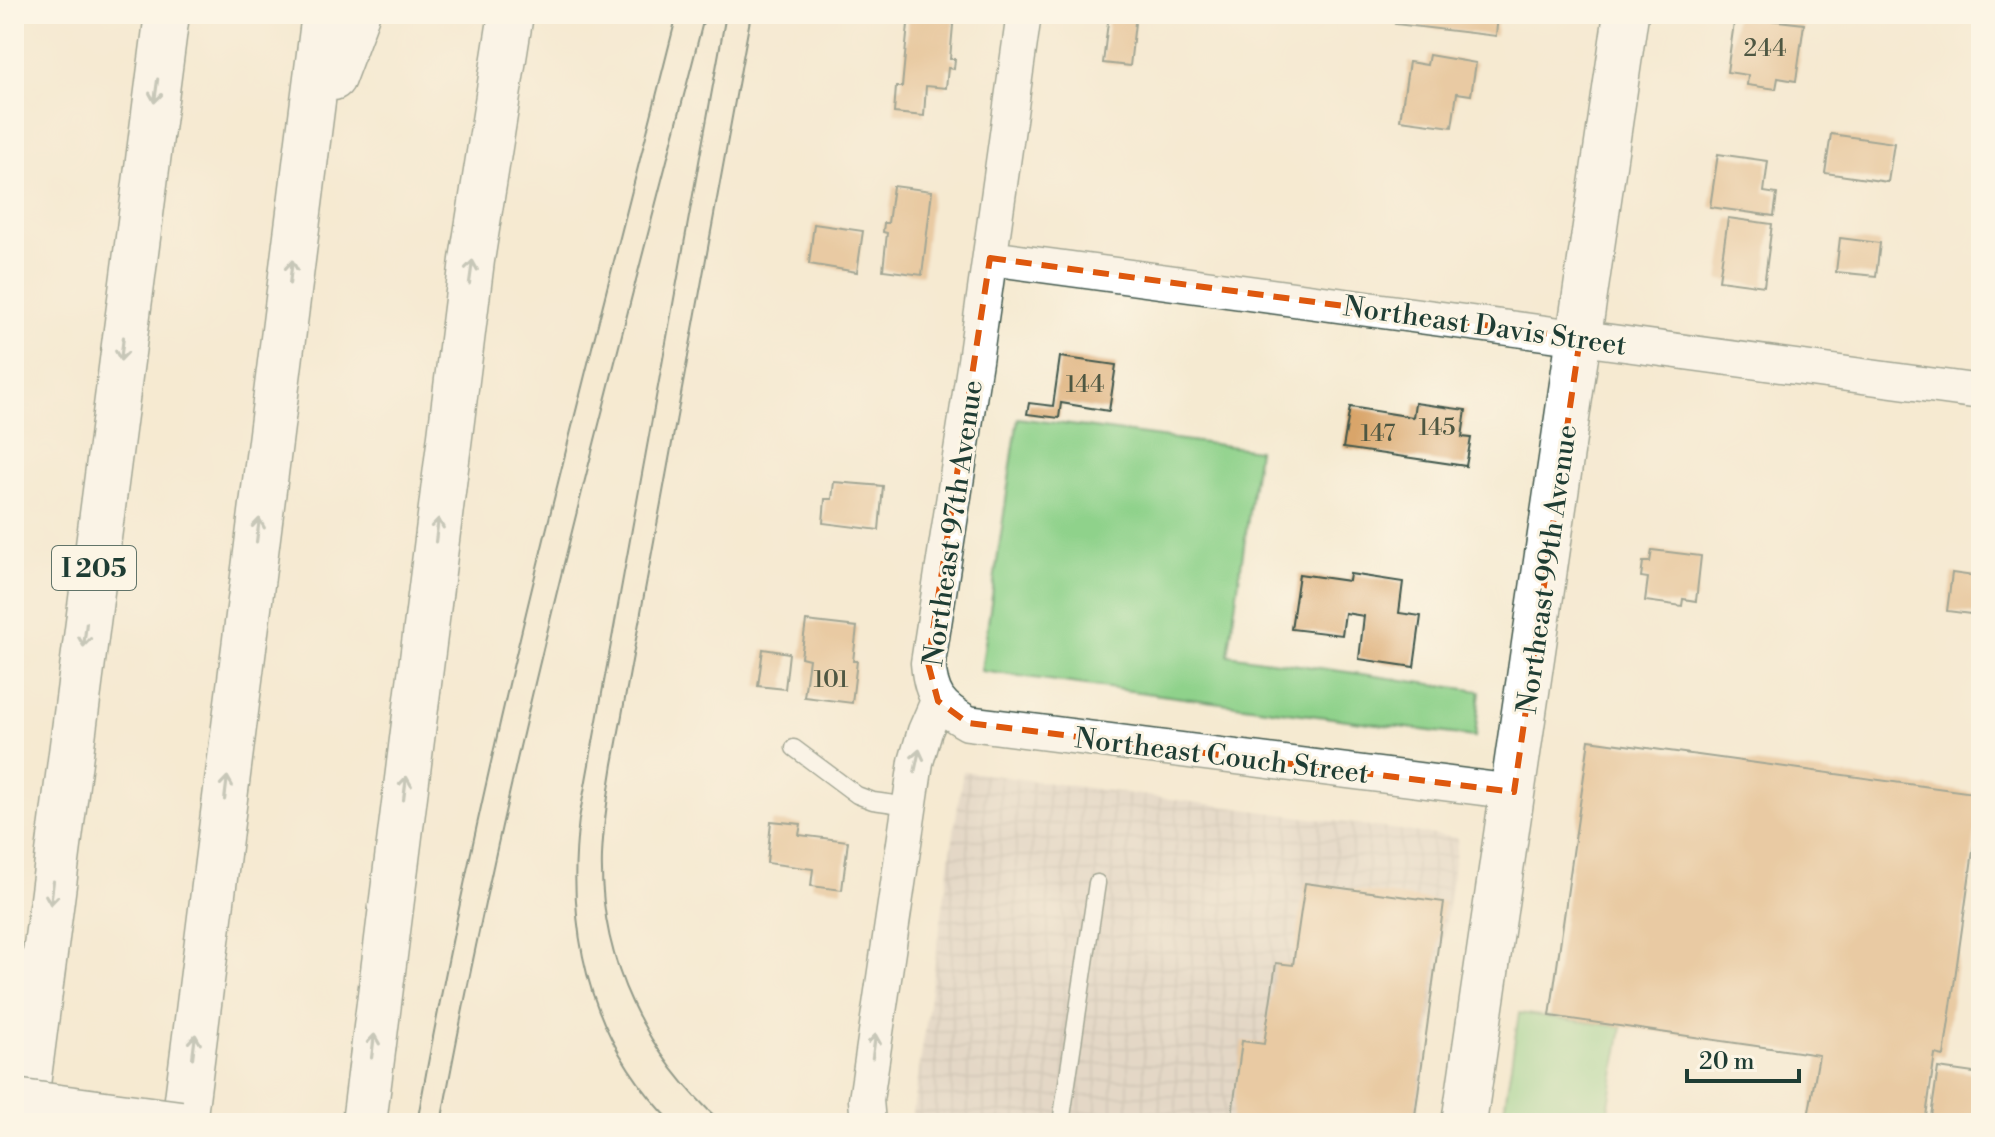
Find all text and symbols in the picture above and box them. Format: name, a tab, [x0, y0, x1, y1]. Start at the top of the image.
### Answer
house number: 244	[1744, 34, 1786, 64]
one-way arrow	[148, 78, 163, 103]
one-way arrow	[283, 259, 298, 286]
one-way arrow	[464, 260, 479, 285]
street label: Northeast Davis Street	[1341, 289, 1629, 364]
one-way arrow	[114, 336, 129, 361]
house number: 144	[1066, 370, 1104, 400]
street label: Northeast 97th Avenue	[916, 378, 991, 669]
house number: 145	[1419, 413, 1455, 443]
house number: 147	[1361, 419, 1395, 449]
street label: Northeast 99th Avenue	[1510, 422, 1585, 716]
one-way arrow	[251, 517, 266, 544]
one-way arrow	[430, 517, 445, 543]
road number: I 205	[52, 546, 136, 590]
one-way arrow	[78, 621, 93, 648]
house number: 101	[813, 665, 849, 695]
street label: Northeast Couch Street	[1073, 721, 1371, 792]
one-way arrow	[910, 749, 925, 774]
one-way arrow	[398, 775, 413, 801]
one-way arrow	[219, 776, 234, 801]
one-way arrow	[45, 879, 60, 905]
one-way arrow	[186, 1033, 201, 1059]
one-way arrow	[366, 1033, 381, 1059]
one-way arrow	[867, 1033, 882, 1059]
scale bar	[1687, 1033, 1799, 1083]
text: 20 m	[1699, 1047, 1755, 1077]

